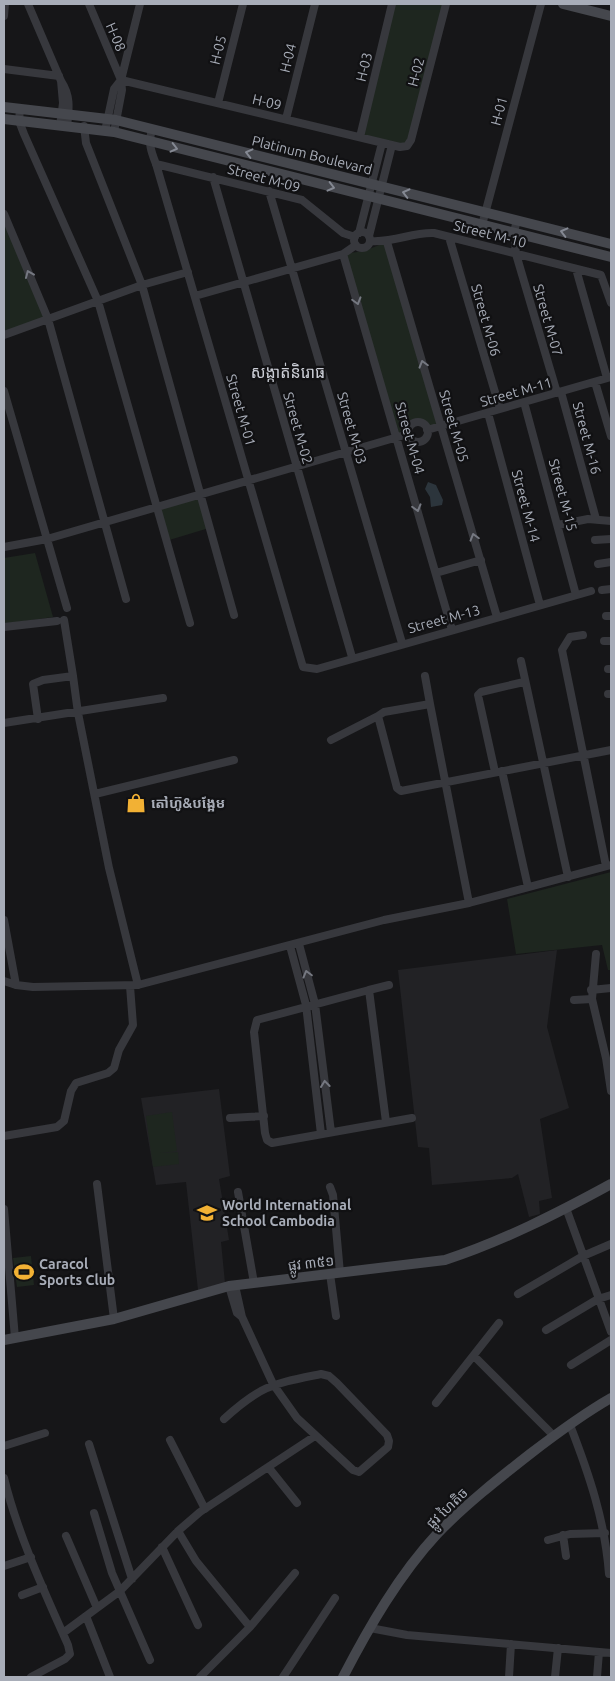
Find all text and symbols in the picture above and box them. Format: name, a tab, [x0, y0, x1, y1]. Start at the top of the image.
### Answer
street label: H-08	[103, 20, 129, 54]
street label: H-05	[207, 34, 229, 66]
street label: H-04	[277, 42, 299, 74]
street label: H-03	[353, 51, 375, 83]
street label: H-02	[404, 56, 428, 88]
street label: H-09	[251, 91, 283, 113]
street label: H-01	[487, 95, 511, 127]
street label: Platinum Boulevard	[250, 132, 374, 178]
one-way arrow	[169, 142, 177, 152]
one-way arrow	[244, 148, 253, 159]
street label: Street M-09	[226, 161, 302, 195]
one-way arrow	[327, 181, 336, 192]
one-way arrow	[402, 188, 411, 199]
street label: Street M-10	[452, 217, 528, 251]
one-way arrow	[559, 227, 568, 238]
one-way arrow	[24, 270, 35, 279]
street label: Street M-06	[468, 282, 504, 358]
street label: Street M-07	[530, 282, 566, 358]
one-way arrow	[351, 297, 361, 305]
one-way arrow	[419, 361, 429, 369]
district label: សង្កាត់និរោធ	[251, 362, 325, 382]
street label: Street M-01	[223, 372, 259, 448]
street label: Street M-11	[478, 374, 554, 410]
street label: Street M-05	[436, 388, 472, 464]
street label: Street M-02	[280, 390, 316, 466]
street label: Street M-03	[334, 390, 370, 466]
street label: Street M-04	[392, 400, 428, 476]
street label: Street M-16	[570, 400, 604, 476]
street label: Street M-15	[546, 457, 580, 533]
street label: Street M-14	[509, 468, 543, 544]
one-way arrow	[411, 503, 421, 511]
one-way arrow	[469, 533, 479, 542]
street label: Street M-13	[406, 602, 482, 636]
shop icon: តៅហ៊ូ&បង្អែម	[125, 792, 147, 814]
place label: តៅហ៊ូ&បង្អែម	[151, 795, 225, 812]
one-way arrow	[302, 970, 313, 979]
one-way arrow	[320, 1079, 331, 1087]
place label: World International School Cambodia	[222, 1197, 351, 1229]
school or university icon: World International School Cambodia	[196, 1202, 218, 1224]
street label: ផ្លូវ ៣៥១	[287, 1252, 336, 1278]
place label: Caracol Sports Club	[39, 1256, 115, 1288]
sports icon: Caracol Sports Club	[13, 1261, 35, 1283]
street label: ផ្លូវ ហៃតិច	[423, 1484, 474, 1535]

